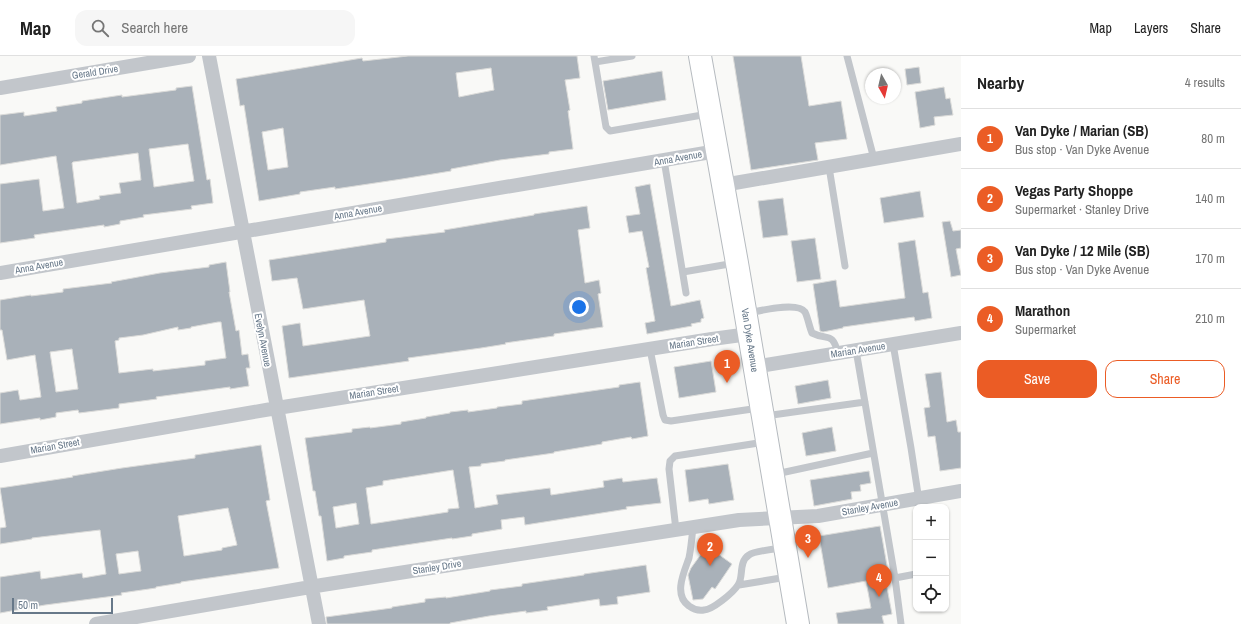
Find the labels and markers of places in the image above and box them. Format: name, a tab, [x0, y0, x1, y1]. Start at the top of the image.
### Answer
pin: 1	[714, 350, 740, 383]
pin: 3	[795, 525, 821, 558]
pin: 2	[697, 533, 723, 566]
pin: 4	[866, 564, 892, 597]

